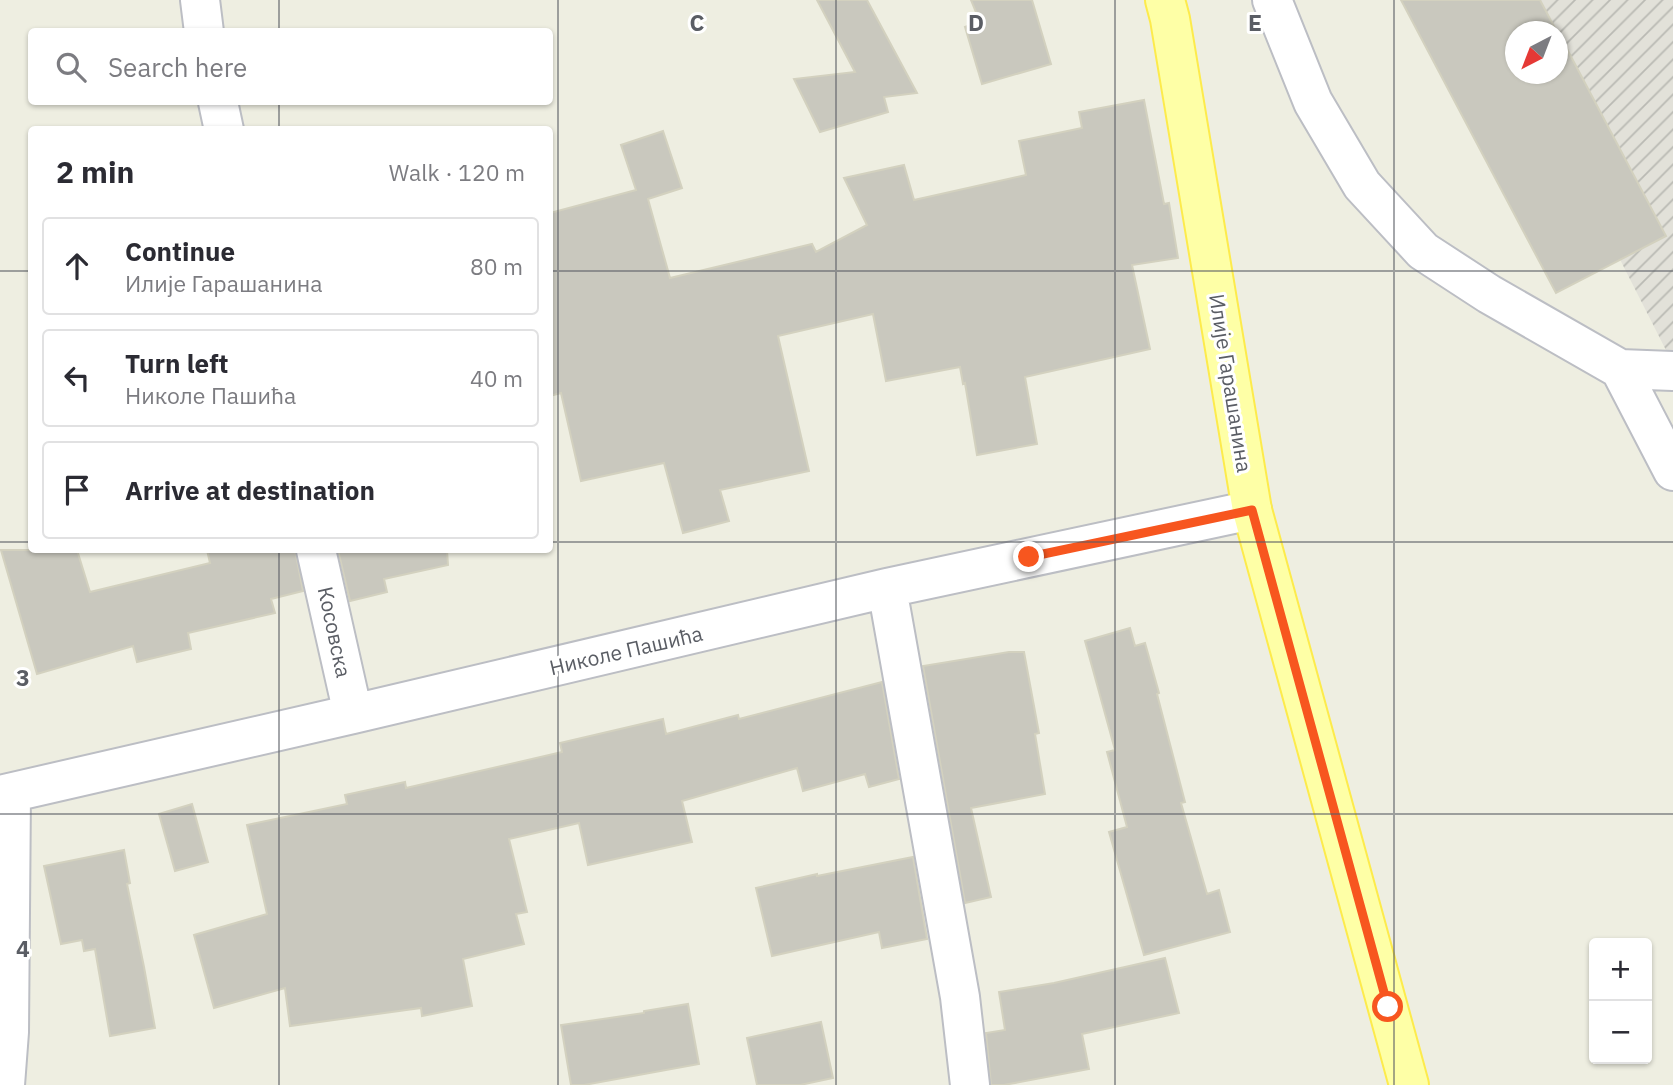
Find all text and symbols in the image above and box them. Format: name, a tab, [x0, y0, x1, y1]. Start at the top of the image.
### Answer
text: C	[690, 7, 705, 37]
text: D	[968, 7, 984, 37]
text: E	[1248, 7, 1262, 37]
north arrow	[1505, 21, 1568, 84]
search box	[28, 28, 553, 105]
icon: search	[52, 48, 90, 86]
text: Search here	[108, 50, 247, 84]
text: 2 min	[56, 152, 134, 191]
text: Walk · 120 m	[389, 157, 525, 187]
text: Continue	[125, 234, 235, 268]
icon: ahead	[58, 247, 96, 285]
text: 80 m	[470, 251, 523, 281]
text: Илије Гарашанина	[125, 268, 322, 298]
street label: Илије Гарашанина	[1203, 292, 1259, 474]
text: Turn left	[125, 346, 228, 380]
icon: left	[58, 359, 96, 397]
text: 40 m	[470, 363, 523, 393]
text: Николе Пашића	[125, 380, 296, 410]
icon: arrive	[58, 471, 96, 509]
text: Arrive at destination	[125, 473, 375, 507]
route end	[1013, 541, 1044, 572]
street label: Косовска	[312, 584, 358, 680]
street label: Николе Пашића	[547, 619, 705, 681]
text: 3	[16, 662, 30, 692]
text: 4	[16, 933, 30, 963]
map controls	[1589, 938, 1652, 1064]
button: +	[1589, 938, 1652, 1001]
route start	[1372, 991, 1403, 1022]
button: −	[1589, 1001, 1652, 1064]

